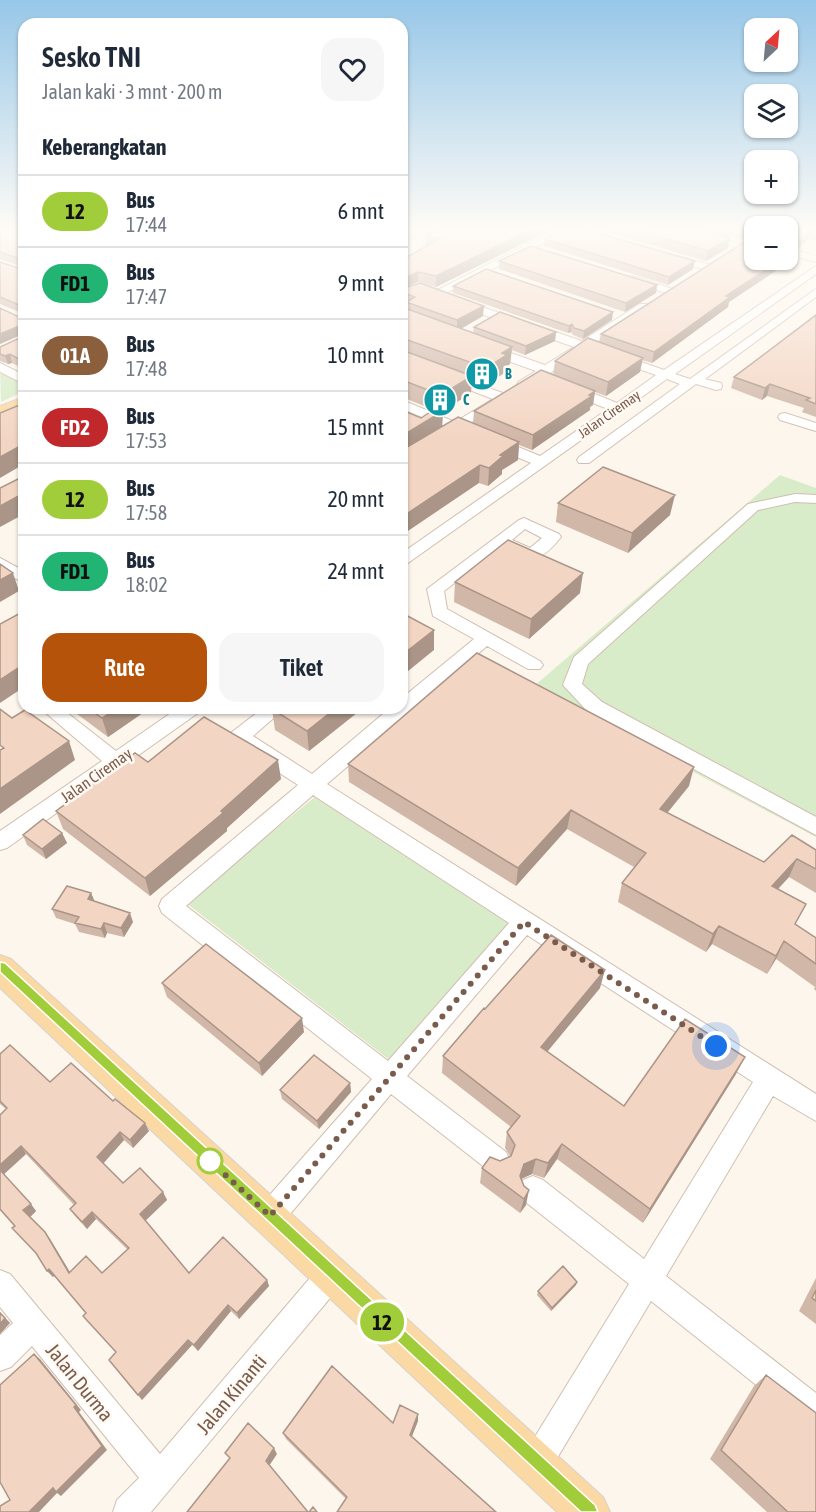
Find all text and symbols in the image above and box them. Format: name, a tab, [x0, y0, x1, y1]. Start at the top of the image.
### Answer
north arrow	[744, 18, 798, 72]
map controls	[744, 18, 798, 270]
button: heart	[321, 38, 384, 101]
text: Sesko TNI	[42, 41, 141, 73]
text: Jalan kaki · 3 mnt · 200 m	[42, 80, 223, 103]
button: layers	[744, 84, 798, 138]
text: Keberangkatan	[42, 134, 166, 160]
button: +	[744, 150, 798, 204]
text: Bus	[126, 187, 155, 213]
text: 6 mnt	[338, 198, 384, 224]
text: 12	[65, 199, 85, 223]
text: 17:44	[126, 213, 167, 236]
button: −	[744, 216, 798, 270]
text: Bus	[126, 259, 155, 285]
text: 9 mnt	[338, 270, 384, 296]
text: FD1	[60, 271, 90, 295]
text: 17:47	[126, 285, 167, 308]
text: Bus	[126, 331, 155, 357]
text: 10 mnt	[327, 342, 384, 368]
text: 01A	[60, 343, 90, 367]
building icon: B	[464, 356, 500, 392]
text: 17:48	[126, 357, 167, 380]
place label: B	[505, 366, 512, 382]
building icon: C	[422, 382, 458, 418]
street label: Jalan Ciremay	[575, 387, 643, 441]
place label: C	[463, 392, 470, 408]
text: Bus	[126, 403, 155, 429]
text: 15 mnt	[327, 414, 384, 440]
text: FD2	[60, 415, 90, 439]
text: 17:53	[126, 429, 167, 452]
text: Bus	[126, 475, 155, 501]
text: 20 mnt	[327, 486, 384, 512]
text: 12	[65, 487, 85, 511]
text: 17:58	[126, 501, 167, 524]
text: Bus	[126, 547, 155, 573]
text: 24 mnt	[327, 558, 384, 584]
text: FD1	[60, 559, 90, 583]
text: 18:02	[126, 573, 168, 596]
button: Rute	[42, 633, 207, 702]
button: Tiket	[219, 633, 384, 702]
street label: Jalan Ciremay	[57, 744, 136, 807]
your location	[701, 1031, 731, 1061]
unlabelled marker	[197, 1148, 223, 1174]
line badge: 12	[355, 1302, 409, 1342]
text: 12	[372, 1310, 392, 1334]
street label: Jalan Durma	[42, 1339, 118, 1425]
street label: Jalan Kinanti	[191, 1350, 271, 1438]

